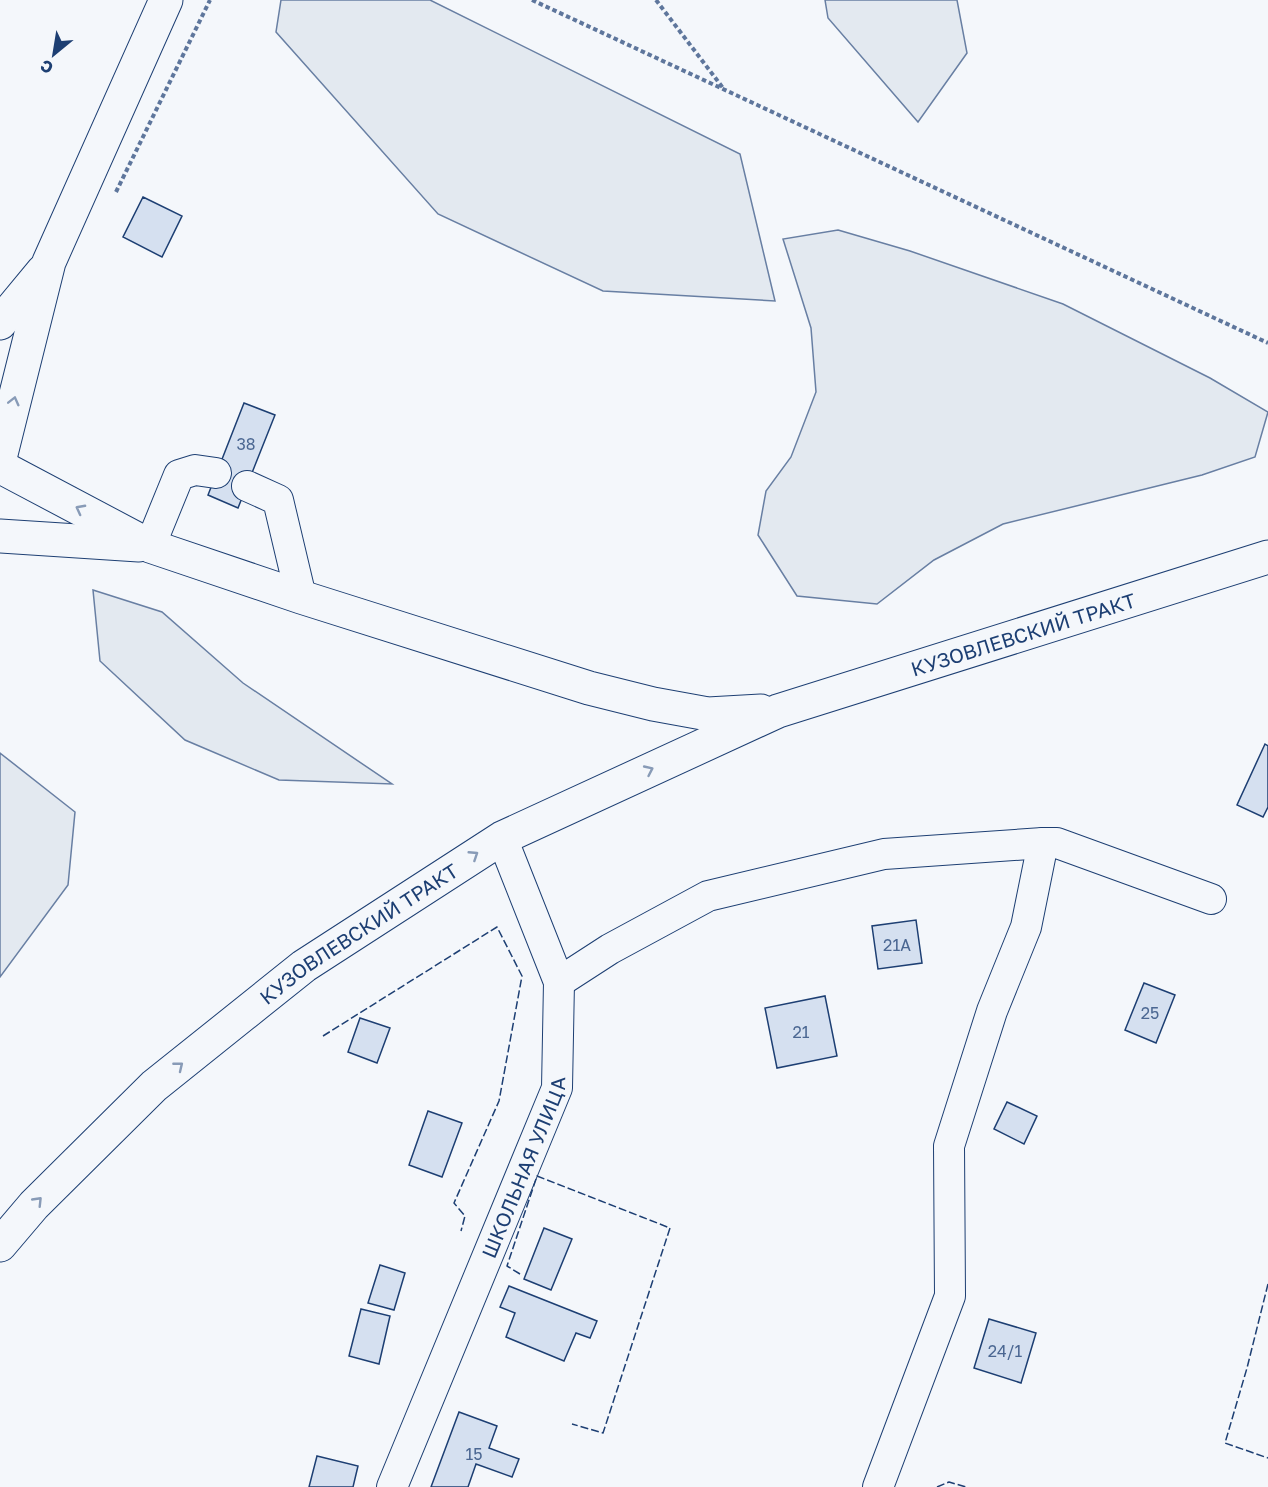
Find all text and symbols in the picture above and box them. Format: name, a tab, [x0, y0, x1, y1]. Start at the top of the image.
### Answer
north arrow	[24, 24, 84, 84]
text: С	[37, 55, 56, 78]
one-way arrow	[7, 396, 20, 406]
house number: 38	[236, 434, 256, 454]
one-way arrow	[76, 505, 86, 516]
street label: КУЗОВЛЕВСКИЙ ТРАКТ	[908, 587, 1138, 681]
one-way arrow	[642, 765, 653, 777]
one-way arrow	[468, 851, 478, 863]
street label: КУЗОВЛЕВСКИЙ ТРАКТ	[255, 858, 462, 1009]
house number: 21А	[883, 935, 911, 955]
house number: 25	[1141, 1003, 1159, 1023]
house number: 21	[792, 1022, 810, 1042]
one-way arrow	[172, 1063, 183, 1074]
street label: ШКОЛЬНАЯ УЛИЦА	[476, 1077, 569, 1261]
one-way arrow	[31, 1198, 42, 1209]
house number: 24/1	[988, 1341, 1022, 1361]
house number: 15	[465, 1444, 483, 1464]

